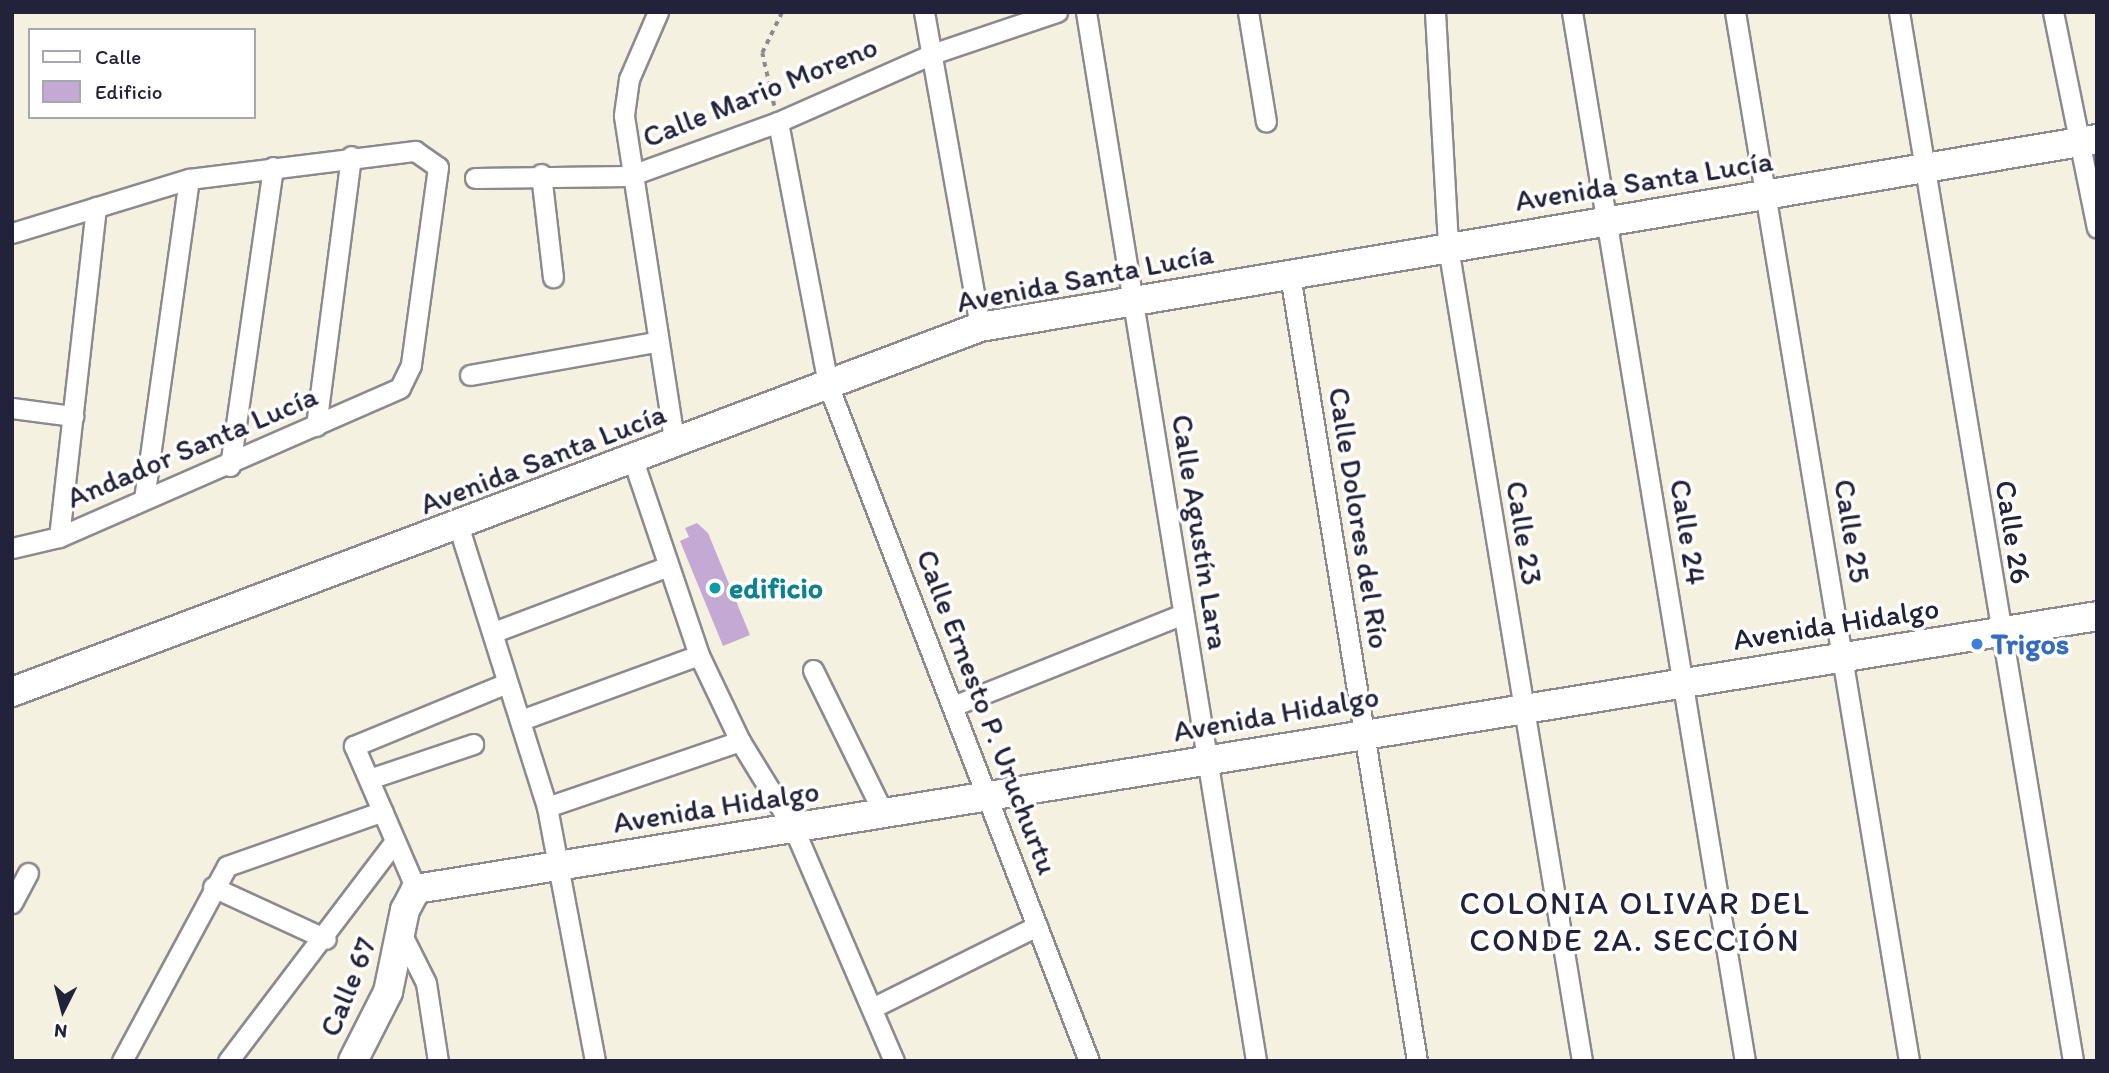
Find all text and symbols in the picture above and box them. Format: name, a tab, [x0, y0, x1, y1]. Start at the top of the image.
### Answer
legend	[28, 28, 256, 119]
street label: Calle Mario Moreno	[637, 28, 883, 156]
text: Calle	[95, 44, 141, 69]
text: Edificio	[95, 79, 163, 104]
street label: Avenida Santa Lucía	[1513, 143, 1775, 219]
street label: Avenida Santa Lucía	[954, 236, 1216, 320]
street label: Andador Santa Lucía	[62, 378, 322, 516]
street label: Calle Dolores del Río	[1320, 384, 1398, 652]
street label: Avenida Santa Lucía	[415, 396, 671, 522]
street label: Calle Agustín Lara	[1164, 412, 1236, 652]
street label: Calle 24	[1662, 476, 1714, 588]
street label: Calle 25	[1826, 477, 1878, 585]
street label: Calle 23	[1498, 478, 1550, 588]
street label: Calle 26	[1987, 478, 2039, 586]
street label: Calle Ernesto P. Uruchurtu	[909, 545, 1065, 879]
place label: edificio	[729, 570, 823, 606]
marker: edificio	[707, 580, 723, 596]
street label: Avenida Hidalgo	[1730, 590, 1942, 658]
place label: Trigos	[1991, 626, 2069, 662]
marker: Trigos	[1969, 636, 1985, 652]
street label: Avenida Hidalgo	[1170, 678, 1382, 750]
street label: Avenida Hidalgo	[610, 773, 822, 841]
district label: COLONIA OLIVAR DEL CONDE 2A. SECCIÓN	[1463, 885, 1807, 960]
street label: Calle 67	[312, 932, 384, 1042]
north arrow	[28, 975, 98, 1045]
text: N	[53, 1019, 68, 1043]

